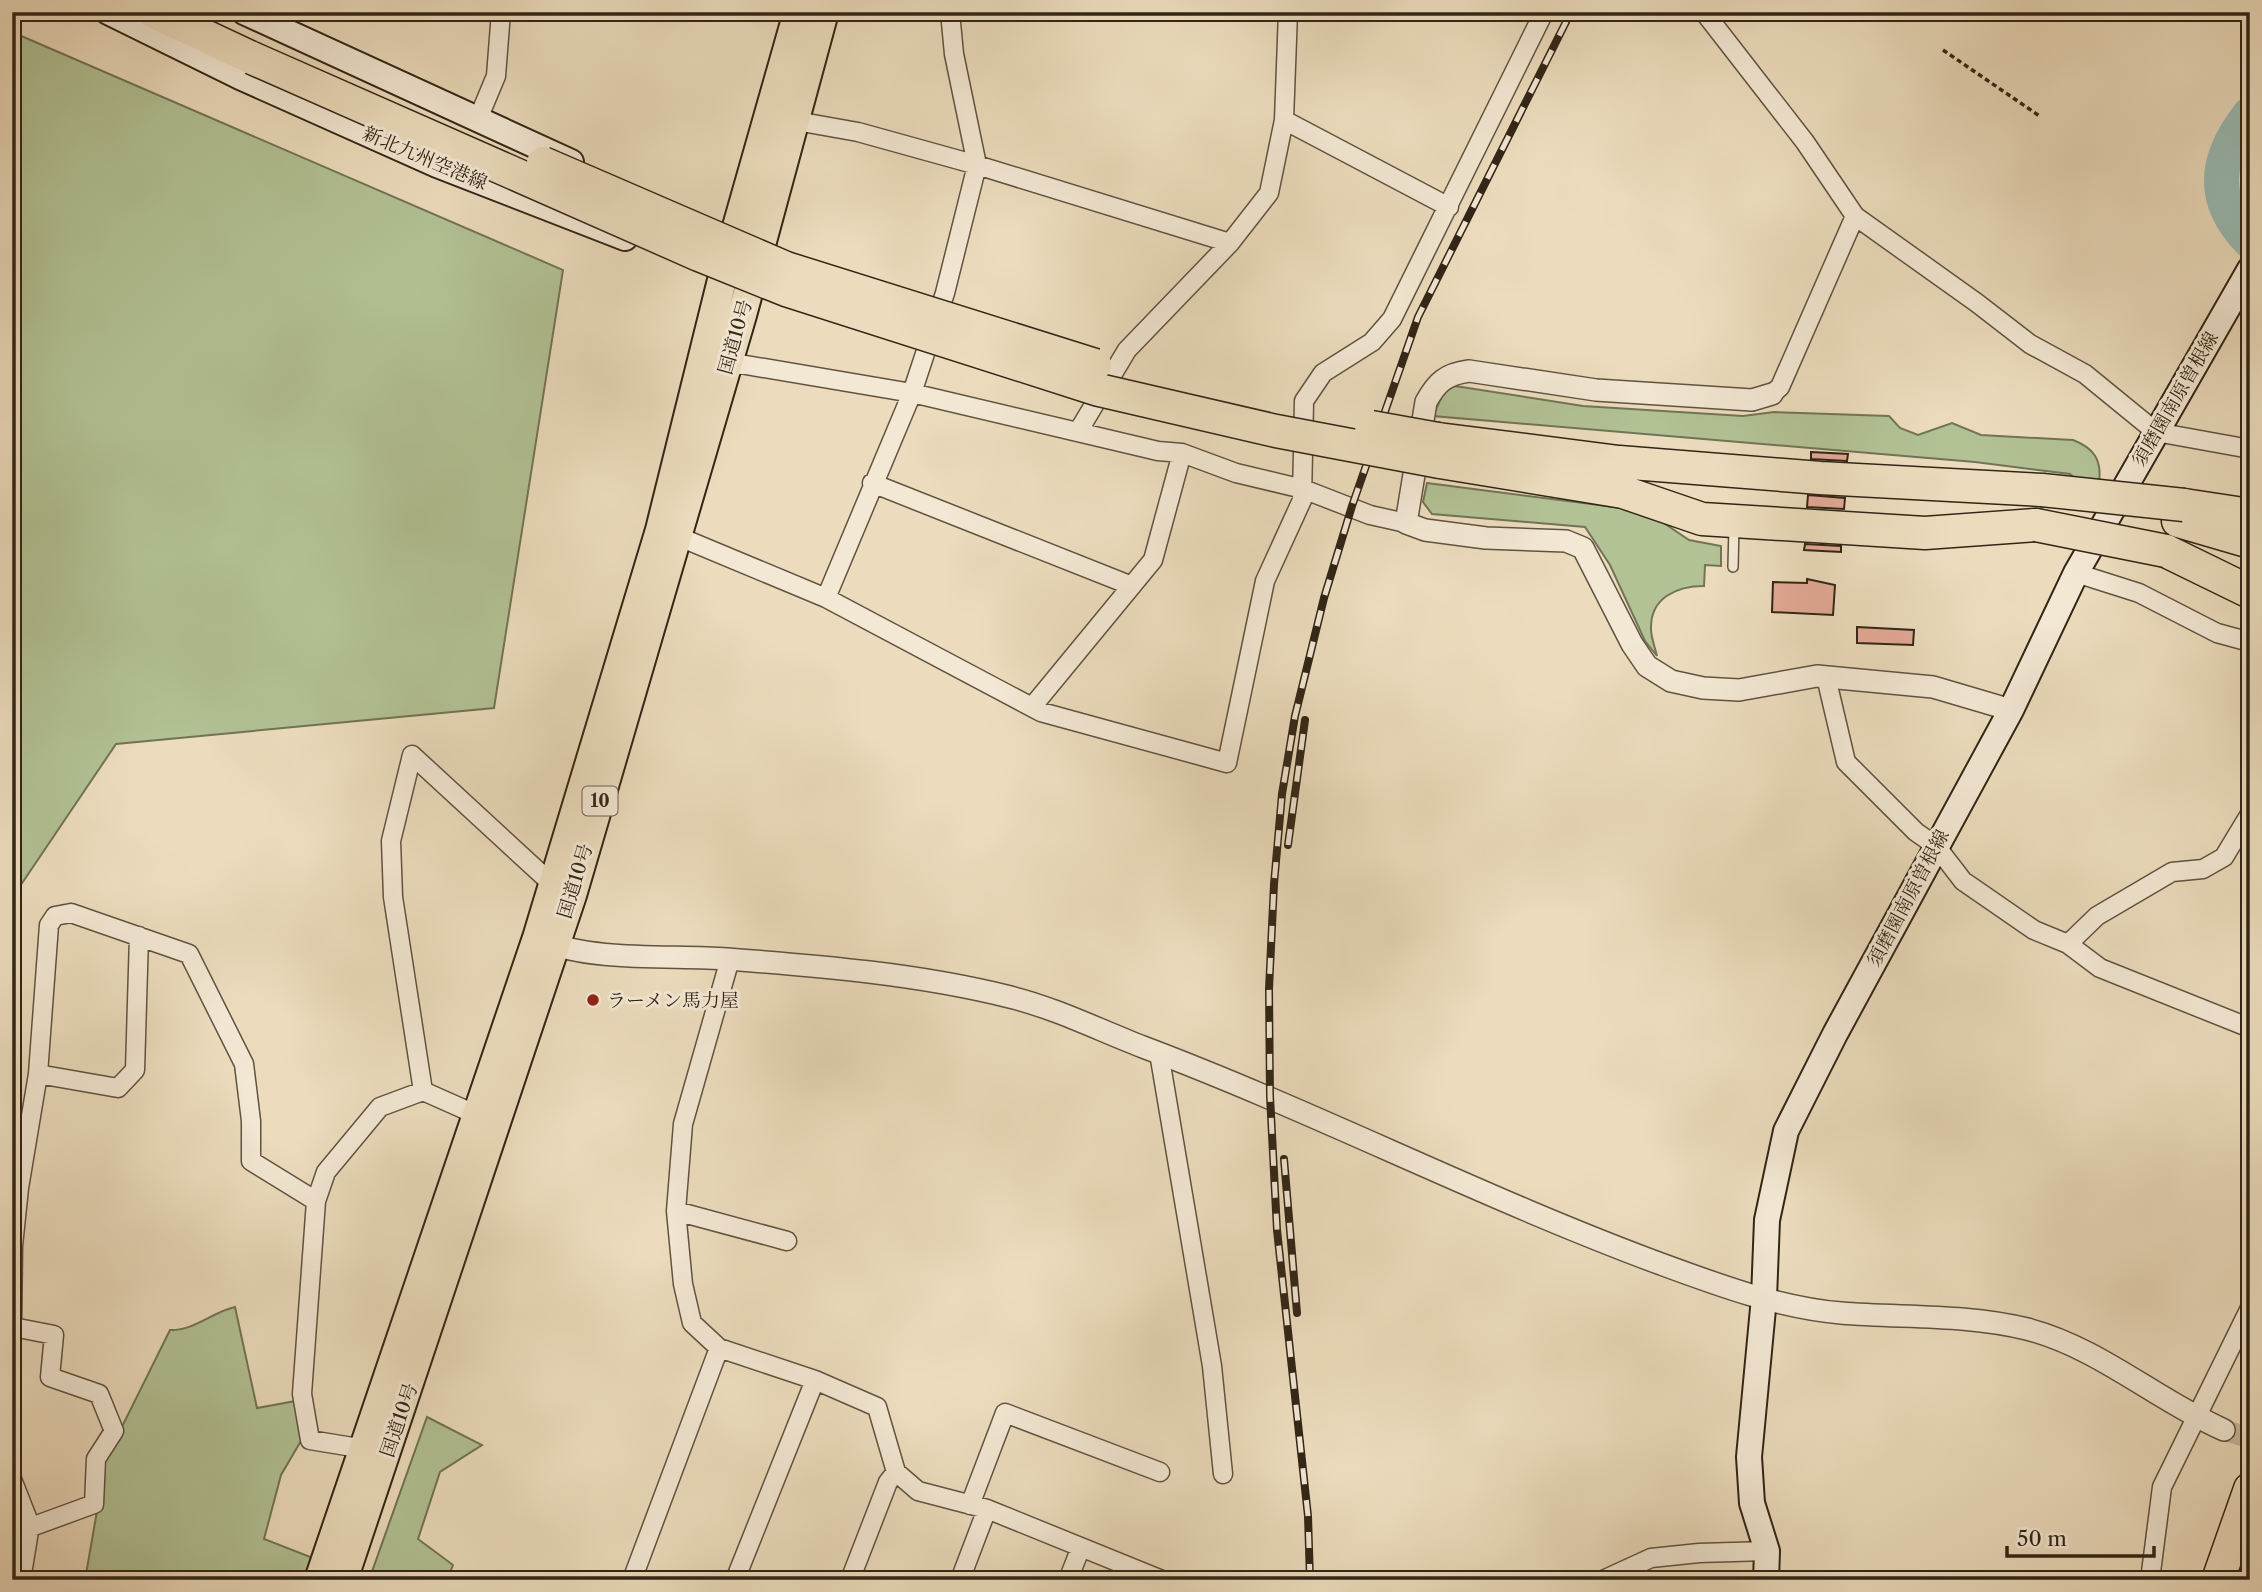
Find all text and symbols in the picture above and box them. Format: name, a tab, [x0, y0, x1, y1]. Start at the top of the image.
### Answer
street label: 新北九州空港線	[359, 121, 491, 195]
street label: 国道10号	[713, 297, 757, 377]
street label: 須磨園南原曽根線	[2127, 327, 2223, 471]
road number: 10	[582, 786, 618, 816]
street label: 須磨園南原曽根線	[1862, 825, 1954, 971]
street label: 国道10号	[553, 841, 597, 921]
place label: ラーメン馬力屋	[607, 989, 739, 1012]
marker: ラーメン馬力屋	[585, 992, 601, 1008]
street label: 国道10号	[376, 1380, 422, 1460]
scale bar	[2007, 1515, 2154, 1559]
text: 50 m	[2017, 1526, 2067, 1551]

